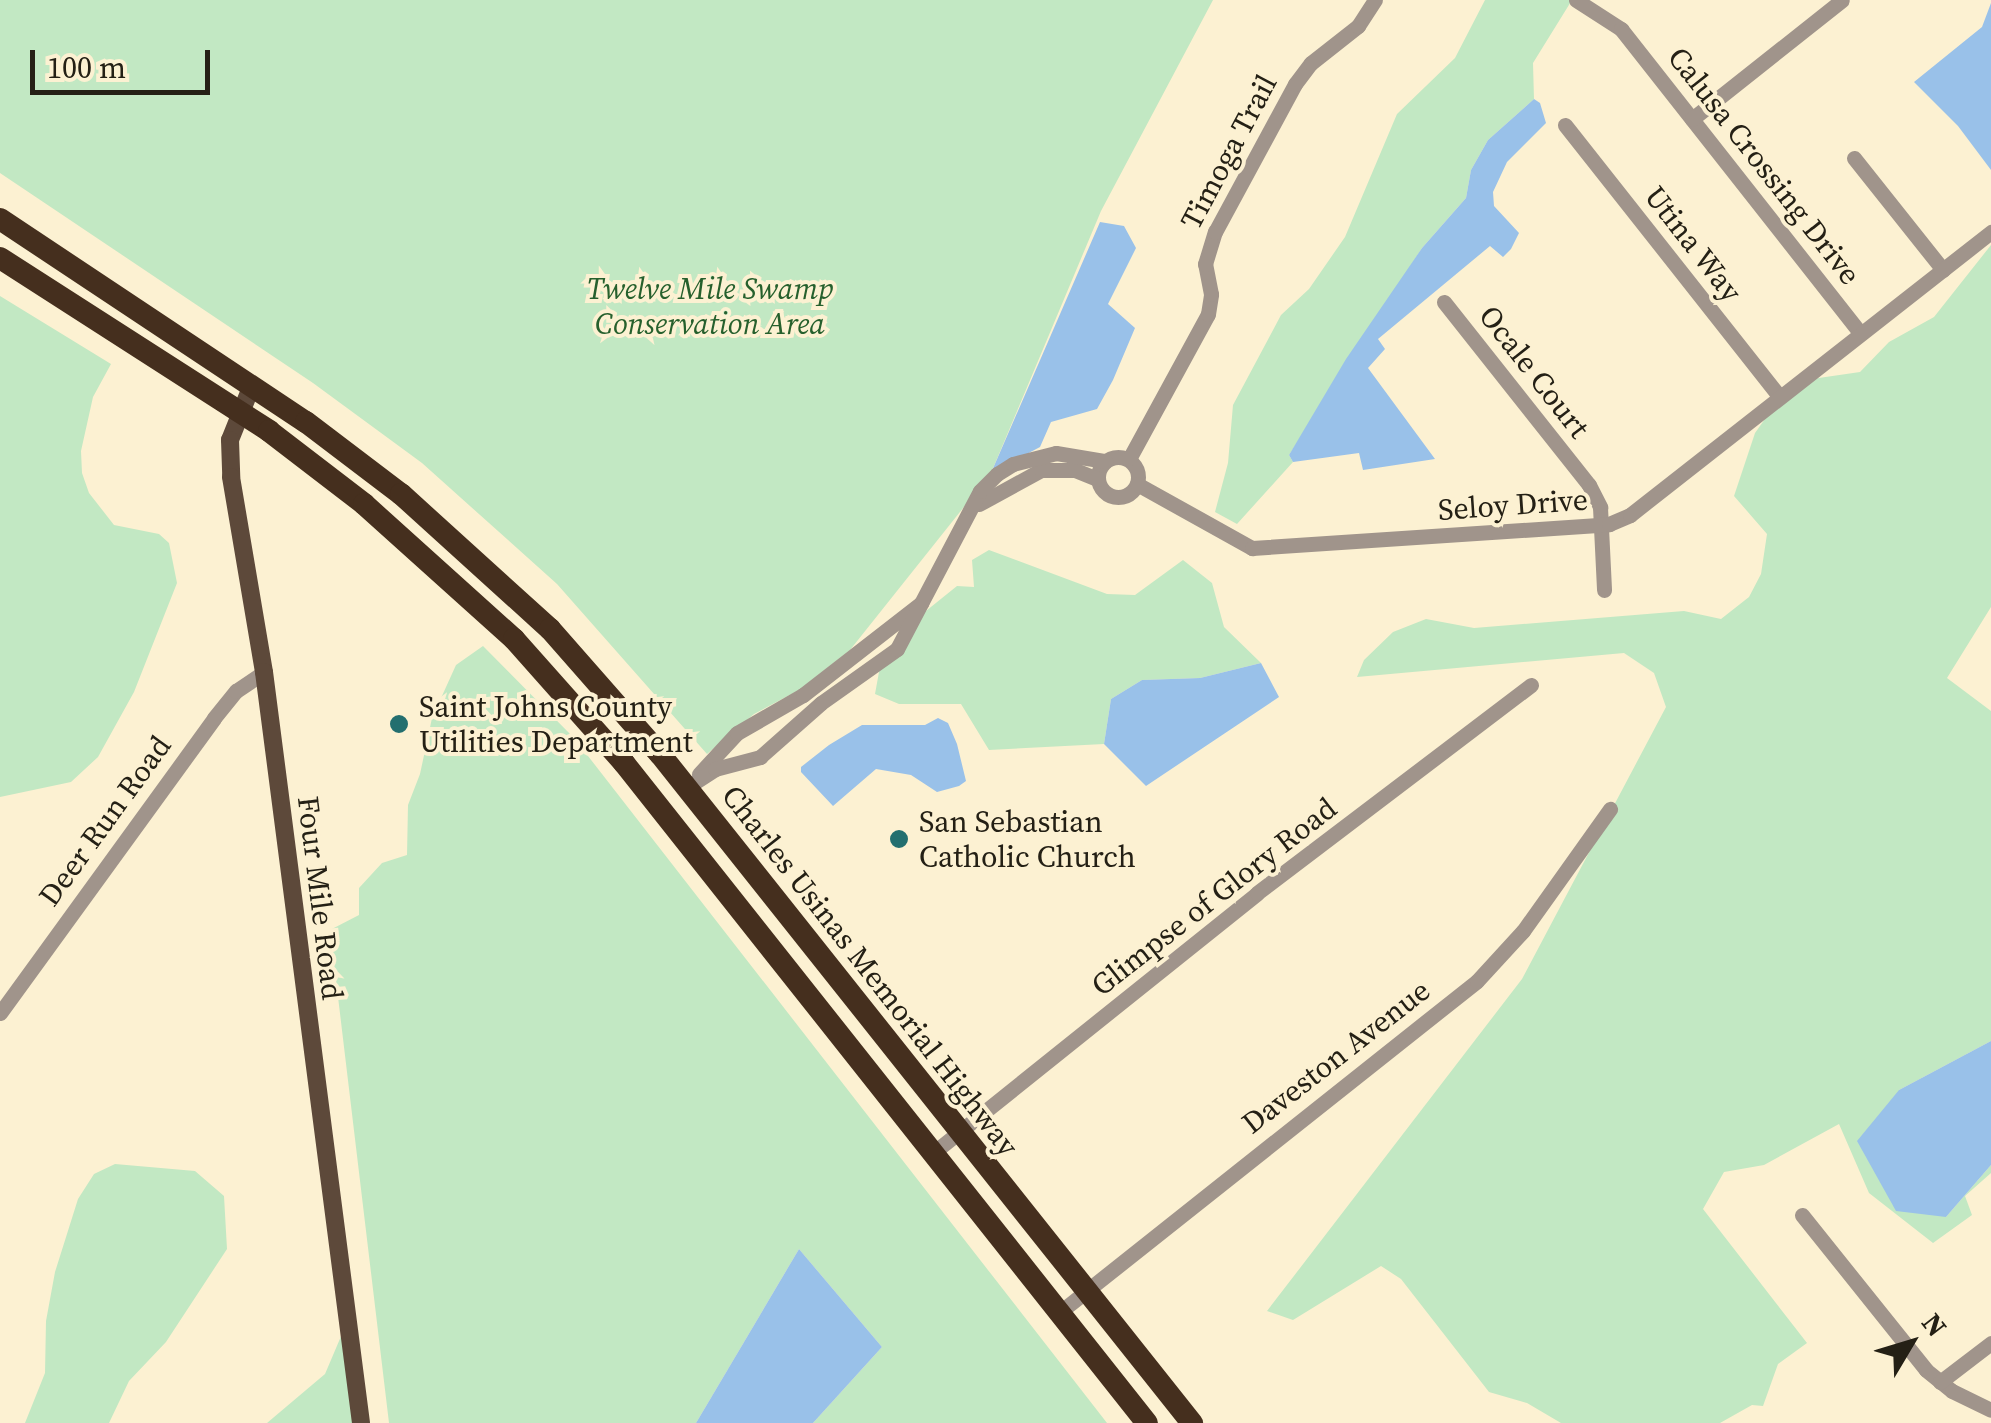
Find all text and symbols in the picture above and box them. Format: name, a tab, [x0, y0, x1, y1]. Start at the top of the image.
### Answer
scale bar	[35, 30, 215, 92]
street label: Calusa Crossing Drive	[1660, 40, 1868, 292]
text: 100 m	[47, 47, 126, 88]
street label: Timoga Trail	[1173, 68, 1285, 236]
street label: Utina Way	[1637, 179, 1749, 309]
park label: Twelve Mile Swamp Conservation Area	[587, 271, 833, 342]
street label: Ocale Court	[1471, 299, 1597, 445]
street label: Seloy Drive	[1437, 482, 1589, 528]
place label: Saint Johns County Utilities Department	[419, 689, 693, 760]
marker: Saint Johns County Utilities Department	[388, 713, 410, 735]
street label: Deer Run Road	[31, 729, 179, 913]
street label: Charles Usinas Memorial Highway	[714, 778, 1026, 1164]
street label: Glimpse of Glory Road	[1084, 790, 1344, 1004]
street label: Four Mile Road	[290, 794, 350, 1002]
place label: San Sebastian Catholic Church	[919, 804, 1136, 874]
marker: San Sebastian Catholic Church	[888, 828, 910, 850]
street label: Daveston Avenue	[1235, 972, 1437, 1142]
north arrow	[1861, 1293, 1961, 1393]
text: N	[1913, 1305, 1956, 1344]

